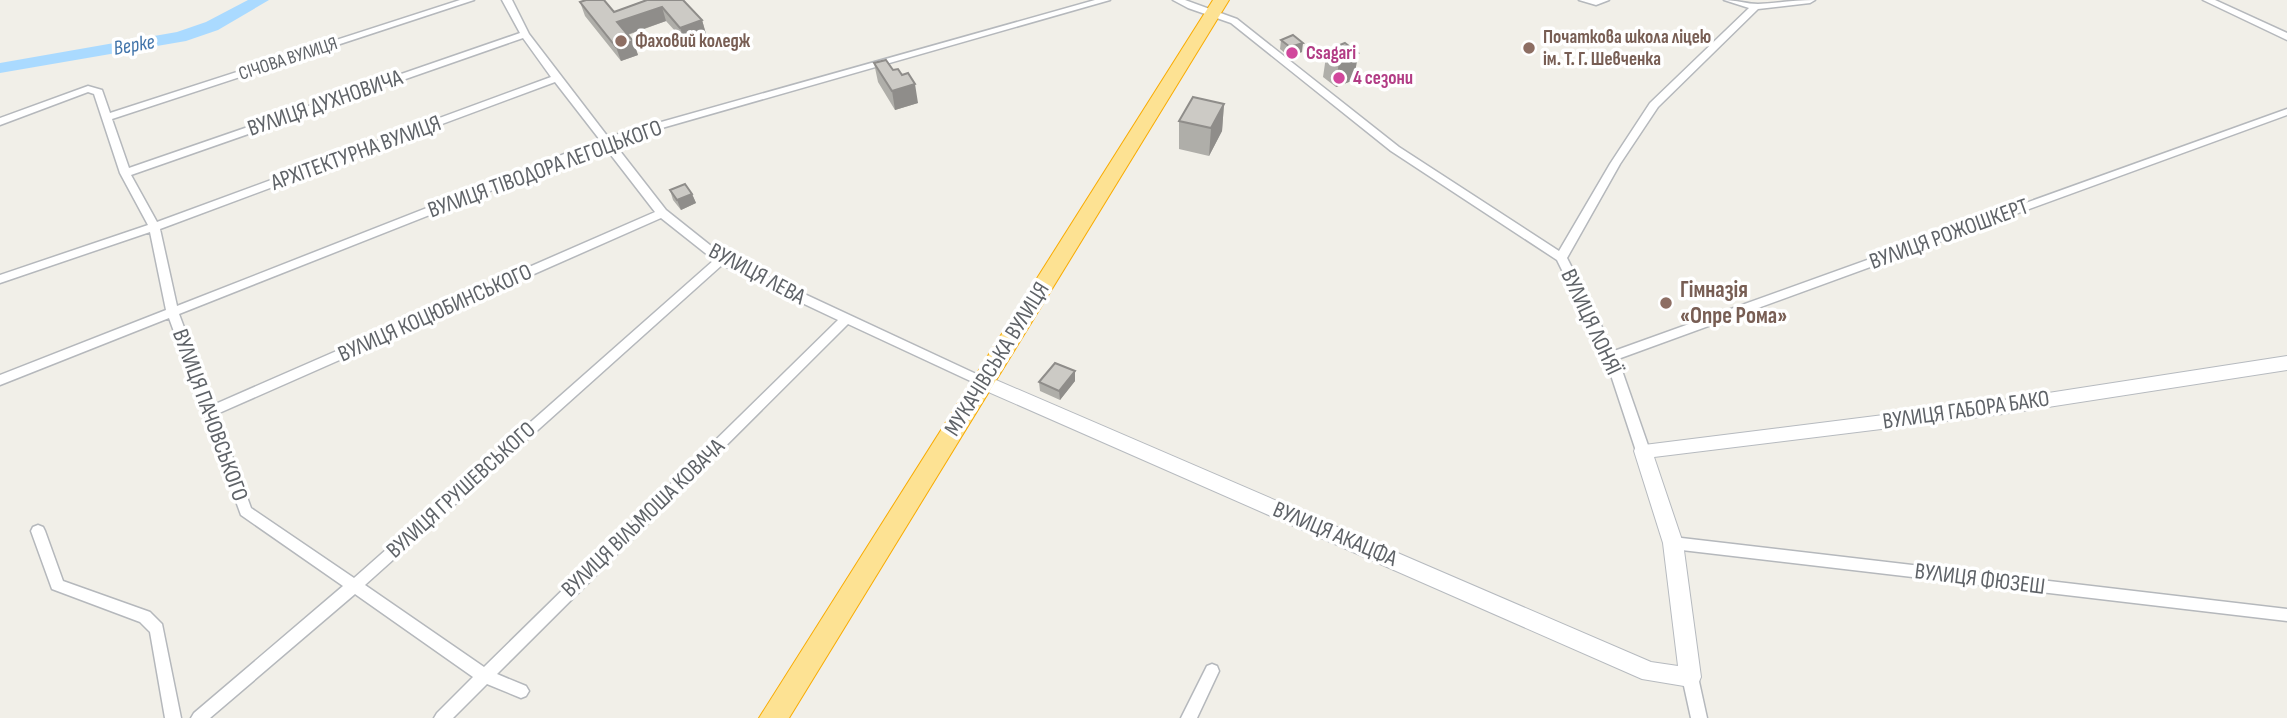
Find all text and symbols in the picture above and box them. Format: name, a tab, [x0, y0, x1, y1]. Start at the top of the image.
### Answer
place label: Початкова школа ліцею ім. Т. Г. Шевченка	[1543, 26, 1711, 71]
water label: Верке	[111, 29, 157, 61]
place label: Фаховий коледж	[635, 30, 751, 53]
street label: СІЧОВА ВУЛИЦЯ	[236, 32, 340, 86]
marker: Фаховий коледж	[613, 33, 629, 49]
marker: Початкова школа ліцею ім. Т. Г. Шевченка	[1521, 40, 1537, 56]
place label: Csagari	[1306, 42, 1356, 65]
marker: Csagari	[1284, 45, 1300, 61]
street label: ВУЛИЦЯ ДУХНОВИЧА	[244, 63, 406, 143]
place label: 4 сезони	[1353, 67, 1413, 90]
marker: 4 сезони	[1331, 70, 1347, 86]
street label: АРХІТЕКТУРНА ВУЛИЦЯ	[266, 109, 445, 197]
street label: ВУЛИЦЯ ТІВОДОРА ЛЕГОЦЬКОГО	[424, 114, 666, 224]
street label: ВУЛИЦЯ РОЖОШКЕРТ	[1866, 192, 2032, 276]
street label: ВУЛИЦЯ ЛЕВА	[704, 237, 810, 311]
street label: ВУЛИЦЯ КОЦЮБИНСЬКОГО	[334, 258, 536, 368]
street label: ВУЛИЦЯ ЛОНЯЇ	[1554, 265, 1628, 380]
place label: Гімназія «Опре Рома»	[1680, 276, 1787, 330]
street label: МУКАЧІВСЬКА ВУЛИЦЯ	[938, 277, 1056, 441]
marker: Гімназія «Опре Рома»	[1658, 295, 1674, 311]
street label: ВУЛИЦЯ ПАЧОВСЬКОГО	[166, 325, 254, 505]
street label: ВУЛИЦЯ ГАБОРА БАКО	[1881, 384, 2051, 436]
street label: ВУЛИЦЯ ГРУШЕВСЬКОГО	[381, 416, 541, 564]
street label: ВУЛИЦЯ ВІЛЬМОША КОВАЧА	[556, 433, 731, 603]
street label: ВУЛИЦЯ АКАЦФА	[1269, 495, 1401, 573]
street label: ВУЛИЦЯ ФЮЗЕШ	[1913, 557, 2047, 601]

